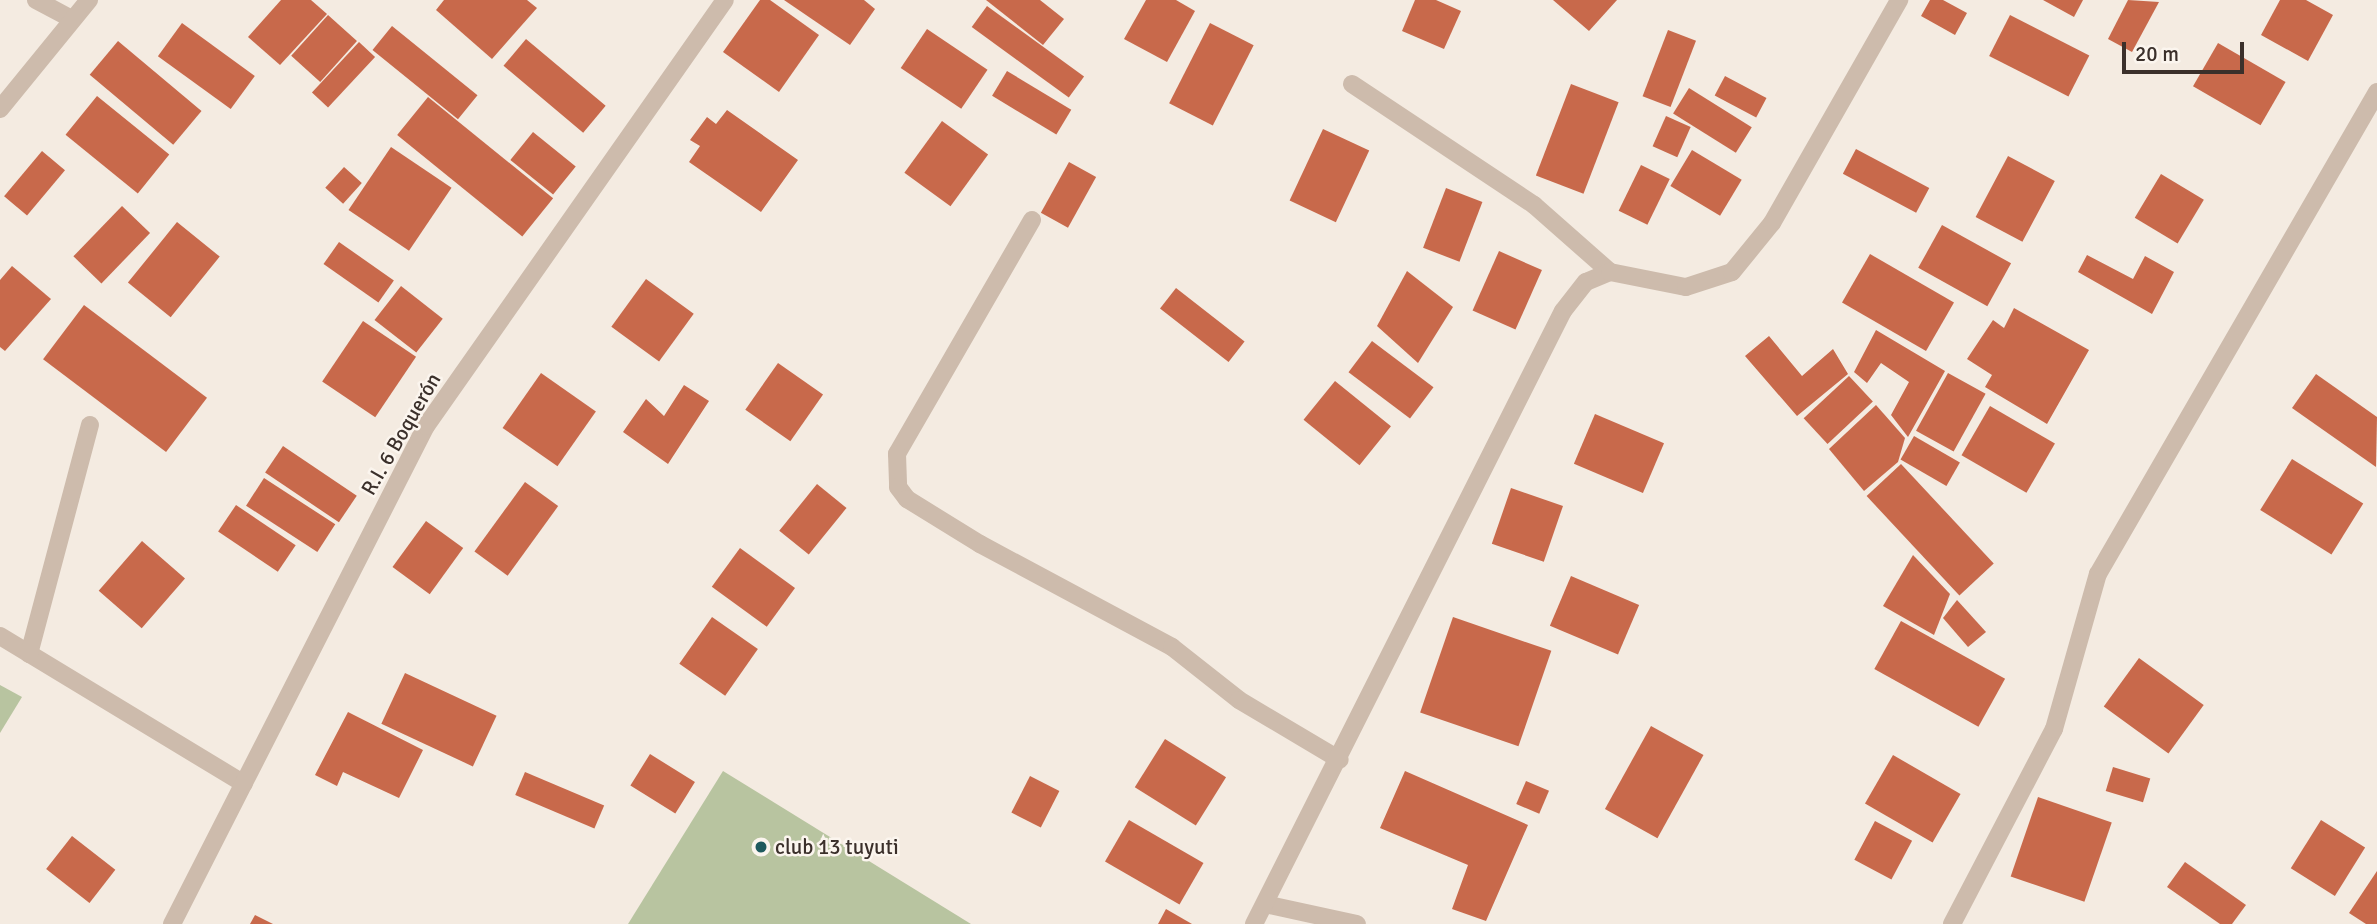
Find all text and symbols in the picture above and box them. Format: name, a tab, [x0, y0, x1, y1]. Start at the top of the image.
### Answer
scale bar	[2125, 28, 2248, 72]
text: 20 m	[2135, 41, 2179, 67]
street label: R.I. 6 Boquerón	[356, 368, 446, 500]
place label: club 13 tuyuti	[775, 834, 899, 860]
marker: club 13 tuyuti	[753, 839, 769, 855]

